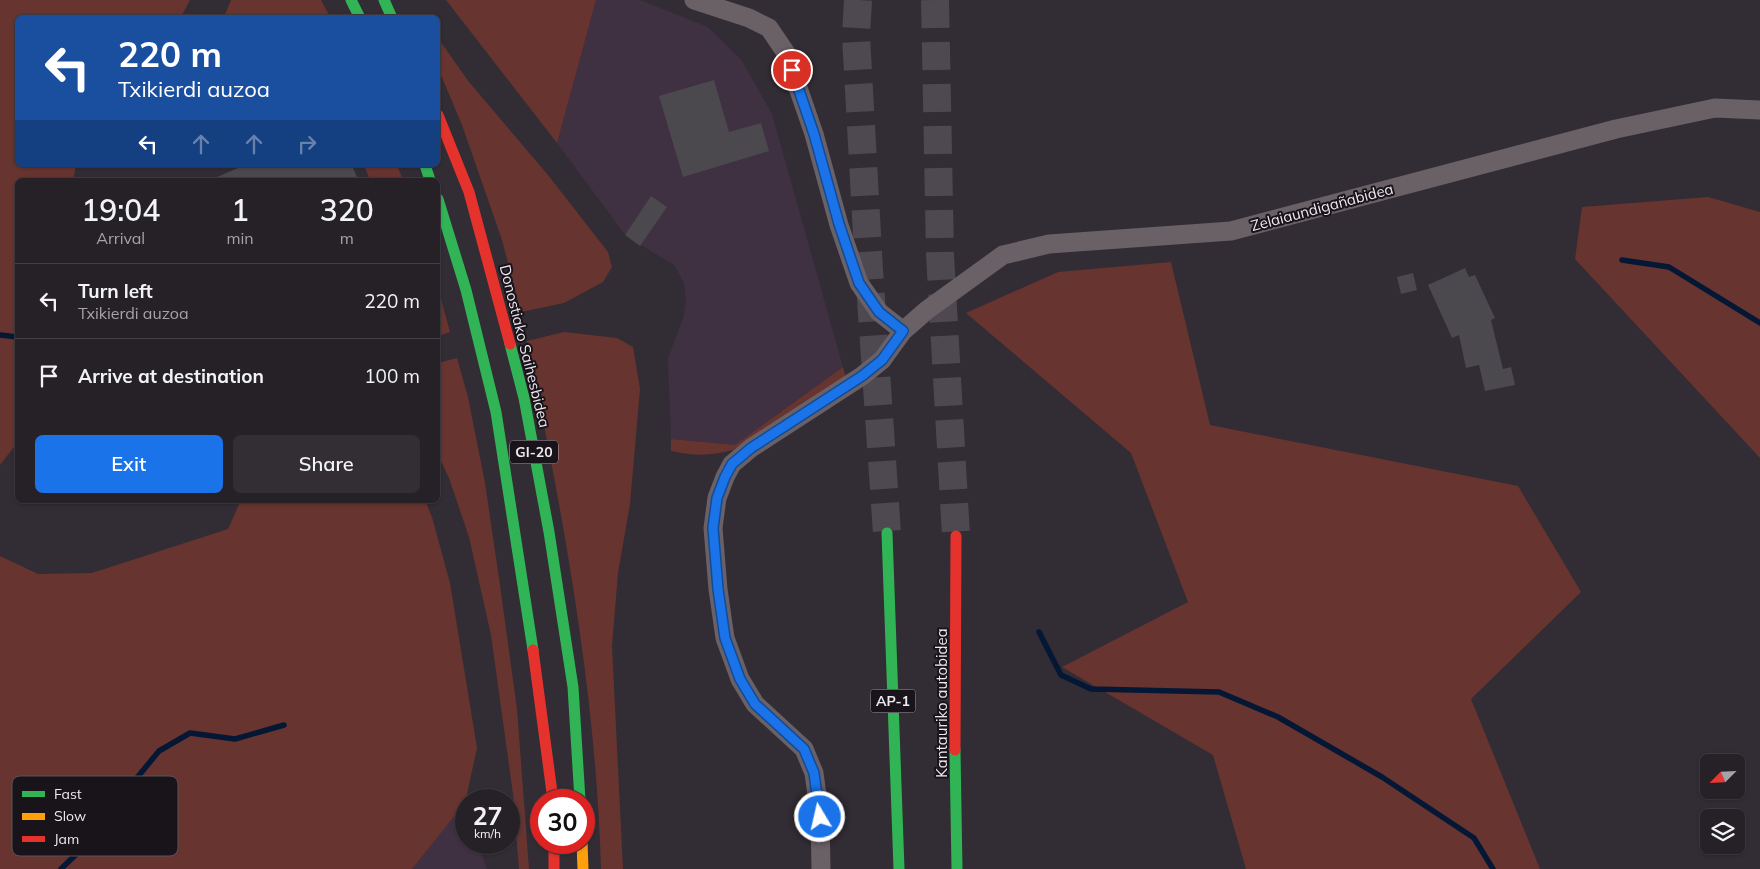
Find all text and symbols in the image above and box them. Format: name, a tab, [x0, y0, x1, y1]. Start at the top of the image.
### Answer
text: 220 m	[118, 32, 222, 76]
icon: left	[35, 35, 100, 100]
pin	[771, 49, 813, 91]
icon: arrive	[778, 56, 806, 84]
text: Txikierdi auzoa	[118, 75, 270, 103]
icon: left	[134, 130, 162, 158]
icon: ahead	[187, 130, 215, 158]
icon: ahead	[240, 130, 268, 158]
icon: right	[293, 130, 321, 158]
street label: Zelaiaundigañabidea	[1249, 179, 1395, 235]
text: 19:04	[81, 191, 160, 229]
text: 1	[231, 191, 249, 229]
text: 320	[320, 191, 374, 229]
text: Arrival	[96, 228, 145, 248]
text: min	[226, 228, 254, 248]
text: m	[340, 228, 354, 248]
street label: Donostiako Saihesbidea	[496, 263, 554, 429]
text: Turn left	[78, 279, 153, 303]
icon: left	[35, 287, 63, 315]
text: 220 m	[364, 289, 420, 313]
text: Txikierdi auzoa	[78, 303, 189, 323]
icon: arrive	[35, 362, 63, 390]
text: Arrive at destination	[78, 364, 264, 388]
text: 100 m	[364, 364, 420, 388]
button: Exit	[35, 435, 223, 493]
button: Share	[233, 435, 420, 493]
road number: GI-20	[510, 441, 558, 464]
street label: Kantauriko autobidea	[932, 628, 951, 778]
road number: AP-1	[870, 689, 916, 712]
north arrow	[1700, 754, 1745, 799]
map controls	[1700, 754, 1745, 854]
legend	[12, 776, 178, 856]
text: Fast	[54, 785, 82, 803]
speed limit sign: 30	[530, 789, 595, 854]
position arrow	[793, 790, 845, 842]
text: 27	[472, 800, 503, 831]
text: Slow	[54, 807, 86, 825]
button: layers	[1700, 809, 1745, 854]
text: km/h	[474, 826, 501, 841]
text: Jam	[54, 830, 79, 848]

